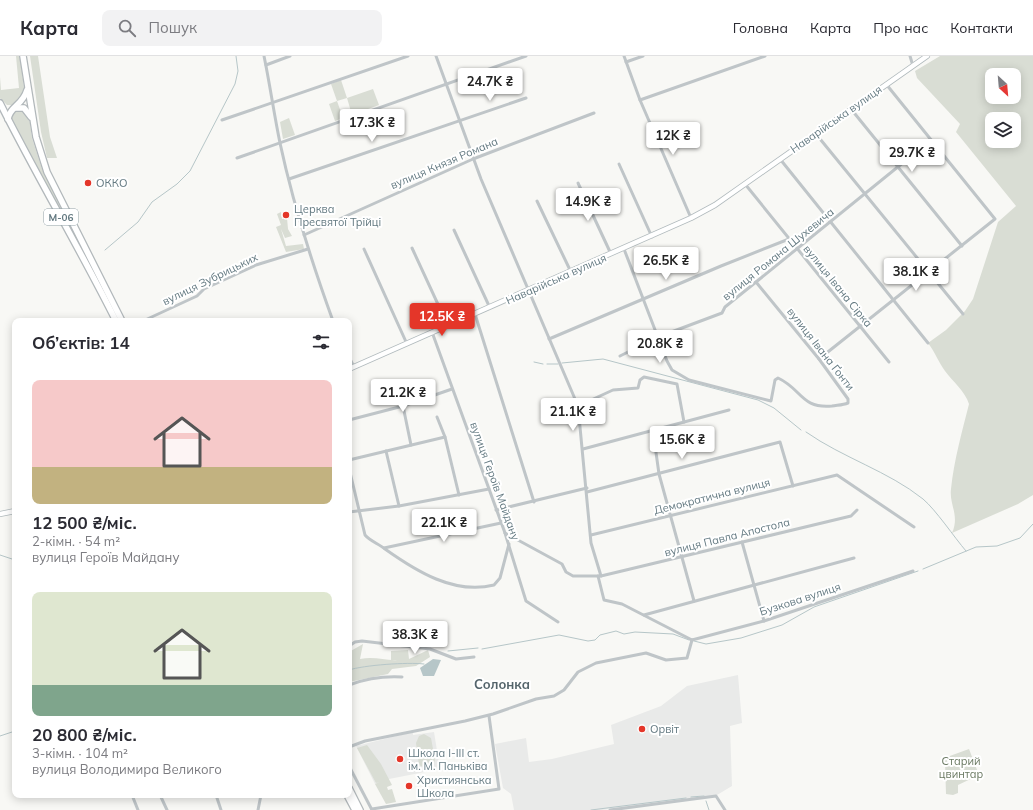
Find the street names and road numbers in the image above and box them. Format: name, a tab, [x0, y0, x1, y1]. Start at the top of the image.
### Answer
street label: Наварійська вулиця	[788, 82, 884, 156]
street label: вулиця Князя Романа	[388, 134, 500, 192]
street label: вулиця Романа Шухевича	[719, 205, 837, 303]
road number: М-06	[44, 209, 78, 225]
street label: вулиця Івана Сірка	[801, 242, 875, 330]
street label: вулиця Зубрицьких	[160, 250, 260, 308]
street label: Наварійська вулиця	[504, 251, 608, 307]
street label: вулиця Івана Ґонти	[784, 305, 858, 393]
street label: вулиця Героїв Майдану	[467, 420, 523, 542]
street label: Демократична вулиця	[652, 475, 772, 517]
street label: вулиця Павла Апостола	[663, 515, 791, 559]
street label: Бузкова вулиця	[758, 579, 842, 619]

